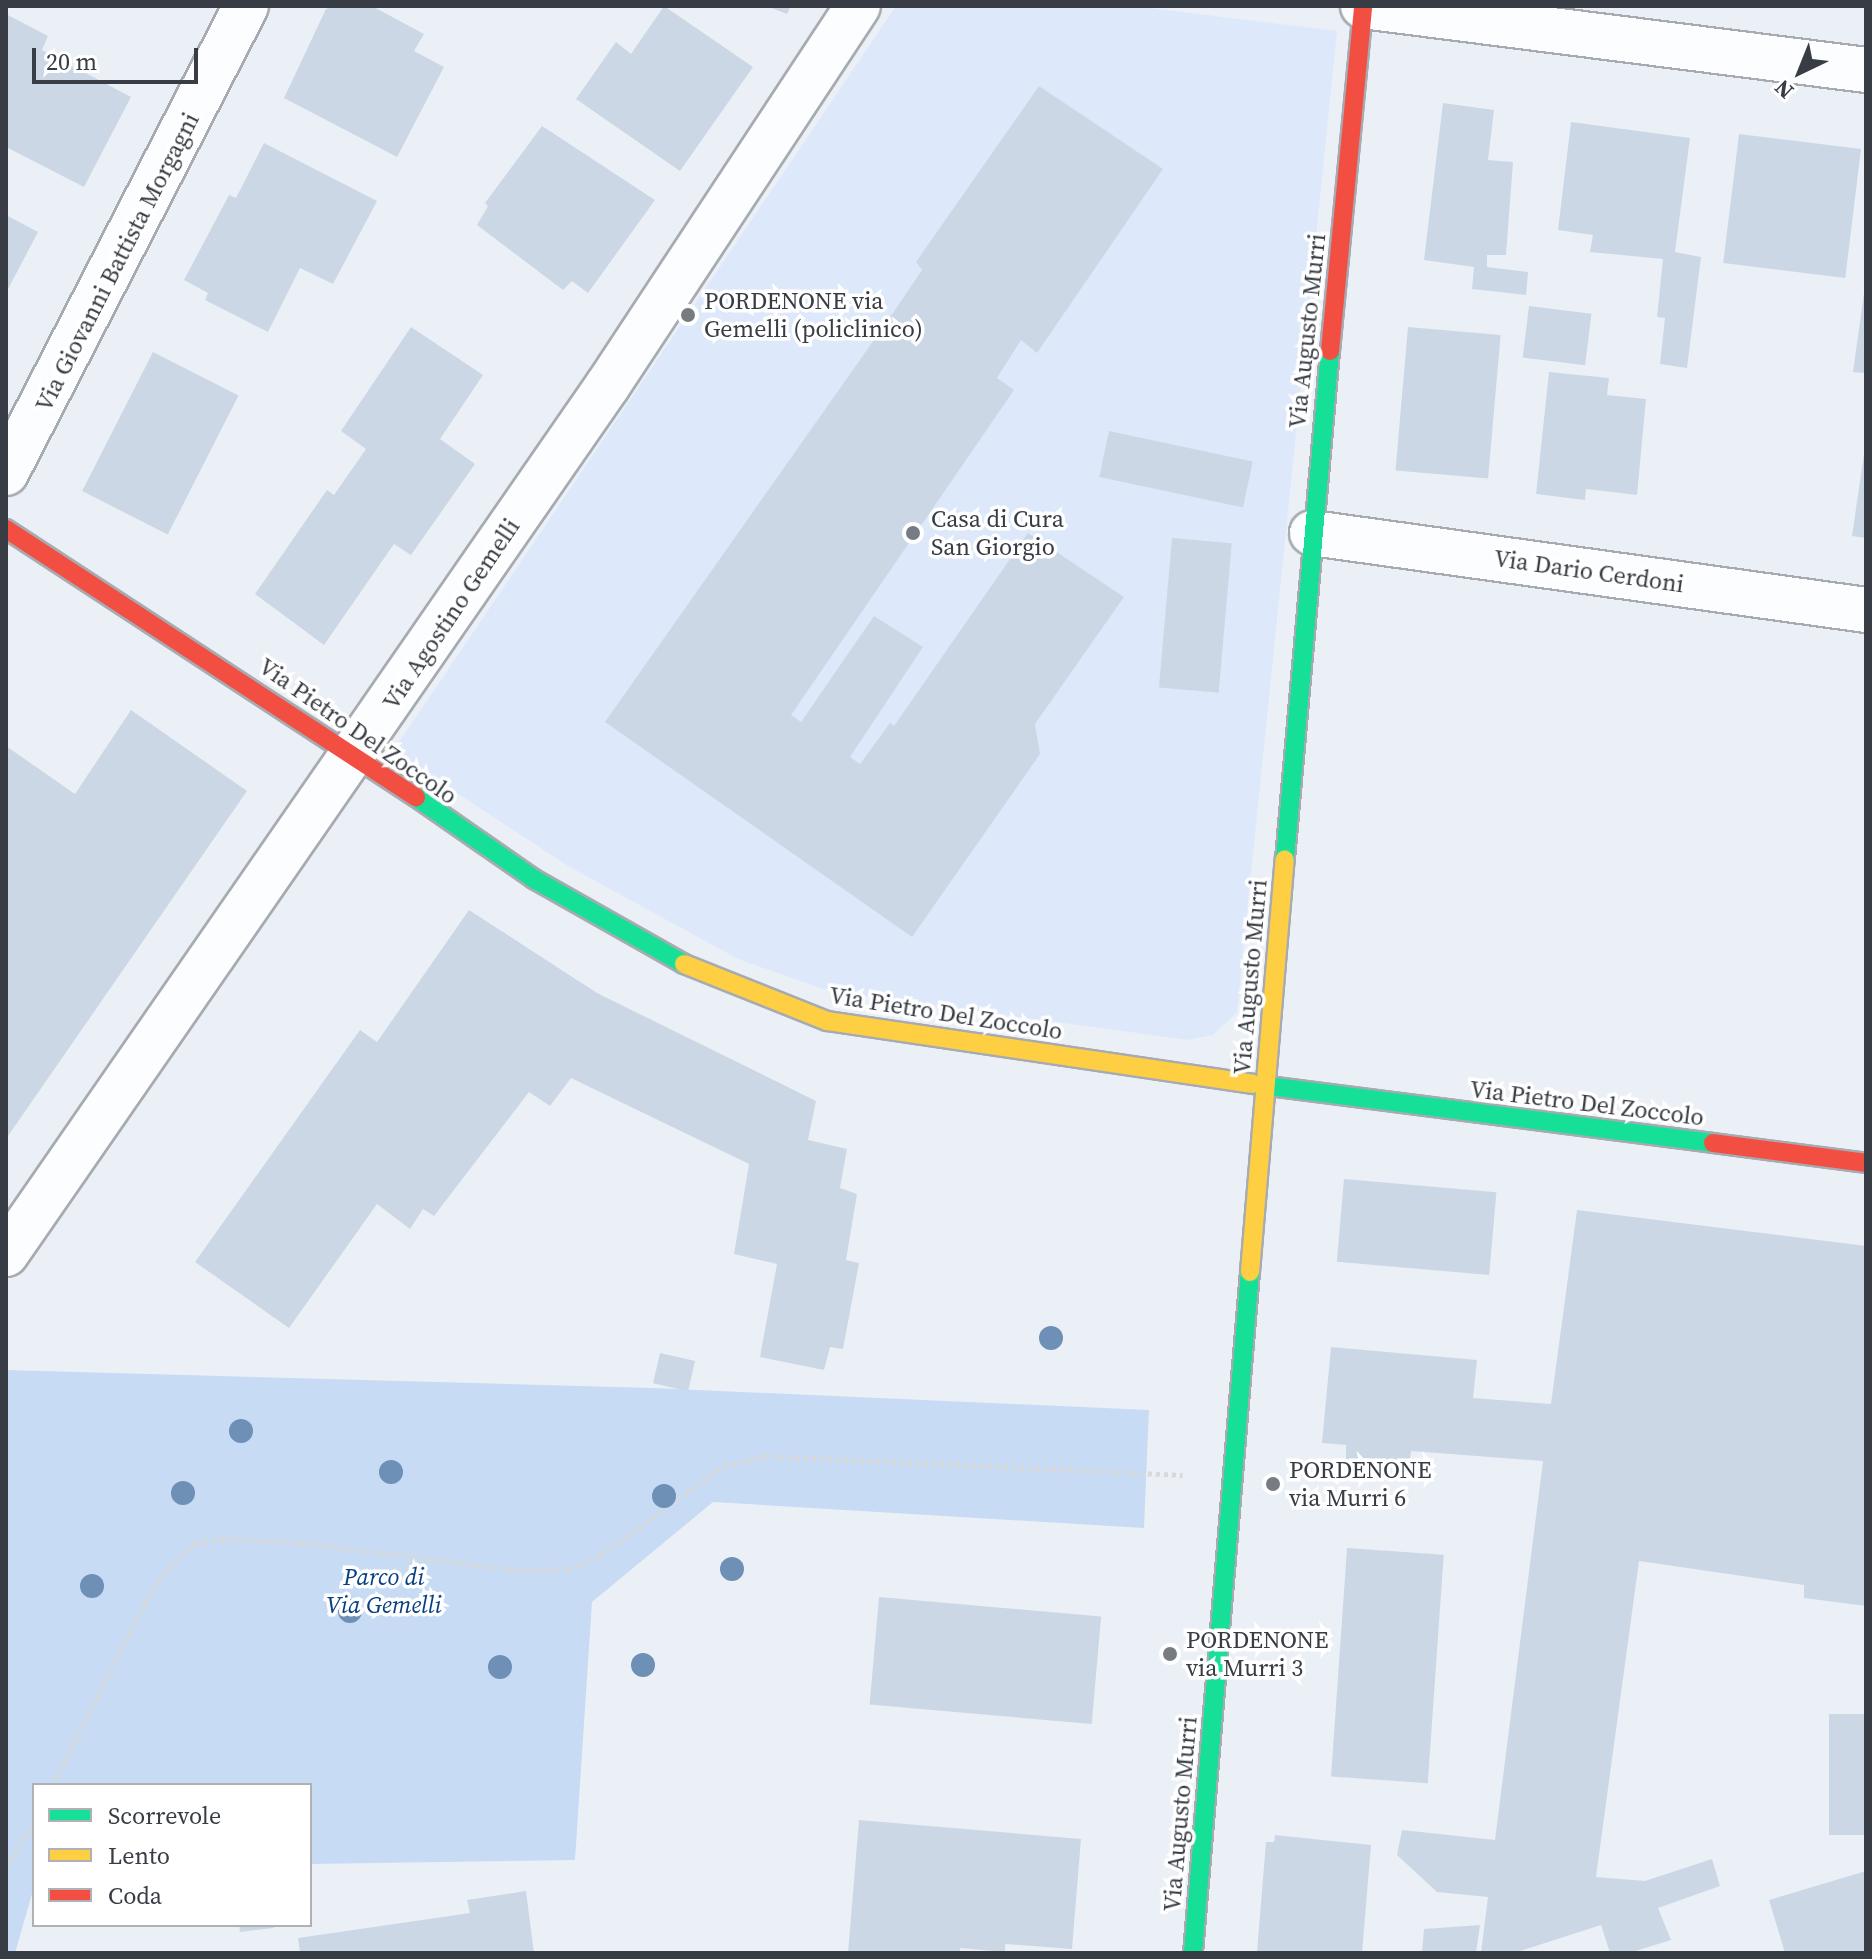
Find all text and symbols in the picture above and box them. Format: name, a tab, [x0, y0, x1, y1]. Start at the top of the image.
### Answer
scale bar	[36, 32, 202, 82]
north arrow	[1760, 32, 1840, 112]
text: 20 m	[46, 45, 97, 78]
text: N	[1768, 73, 1800, 106]
street label: Via Giovanni Battista Morgagni	[29, 108, 205, 416]
street label: Via Augusto Murri	[1282, 232, 1332, 430]
place label: PORDENONE via Gemelli (policlinico)	[704, 287, 923, 343]
marker: PORDENONE via Gemelli (policlinico)	[679, 306, 697, 324]
place label: Casa di Cura San Giorgio	[931, 505, 1064, 561]
street label: Via Agostino Gemelli	[376, 513, 526, 715]
marker: Casa di Cura San Giorgio	[902, 522, 924, 544]
street label: Via Dario Cerdoni	[1492, 543, 1686, 599]
street label: Via Pietro Del Zoccolo	[253, 652, 463, 810]
street label: Via Augusto Murri	[1227, 878, 1273, 1076]
street label: Via Pietro Del Zoccolo	[827, 980, 1065, 1046]
street label: Via Pietro Del Zoccolo	[1468, 1074, 1706, 1132]
place label: PORDENONE via Murri 6	[1289, 1456, 1431, 1512]
marker: PORDENONE via Murri 6	[1264, 1475, 1282, 1493]
park label: Parco di Via Gemelli	[326, 1563, 442, 1619]
place label: PORDENONE via Murri 3	[1186, 1626, 1328, 1682]
marker: PORDENONE via Murri 3	[1161, 1645, 1179, 1663]
street label: Via Augusto Murri	[1157, 1715, 1203, 1913]
legend	[32, 1783, 312, 1927]
text: Scorrevole	[108, 1799, 221, 1832]
text: Lento	[108, 1839, 170, 1872]
text: Coda	[108, 1879, 162, 1912]

